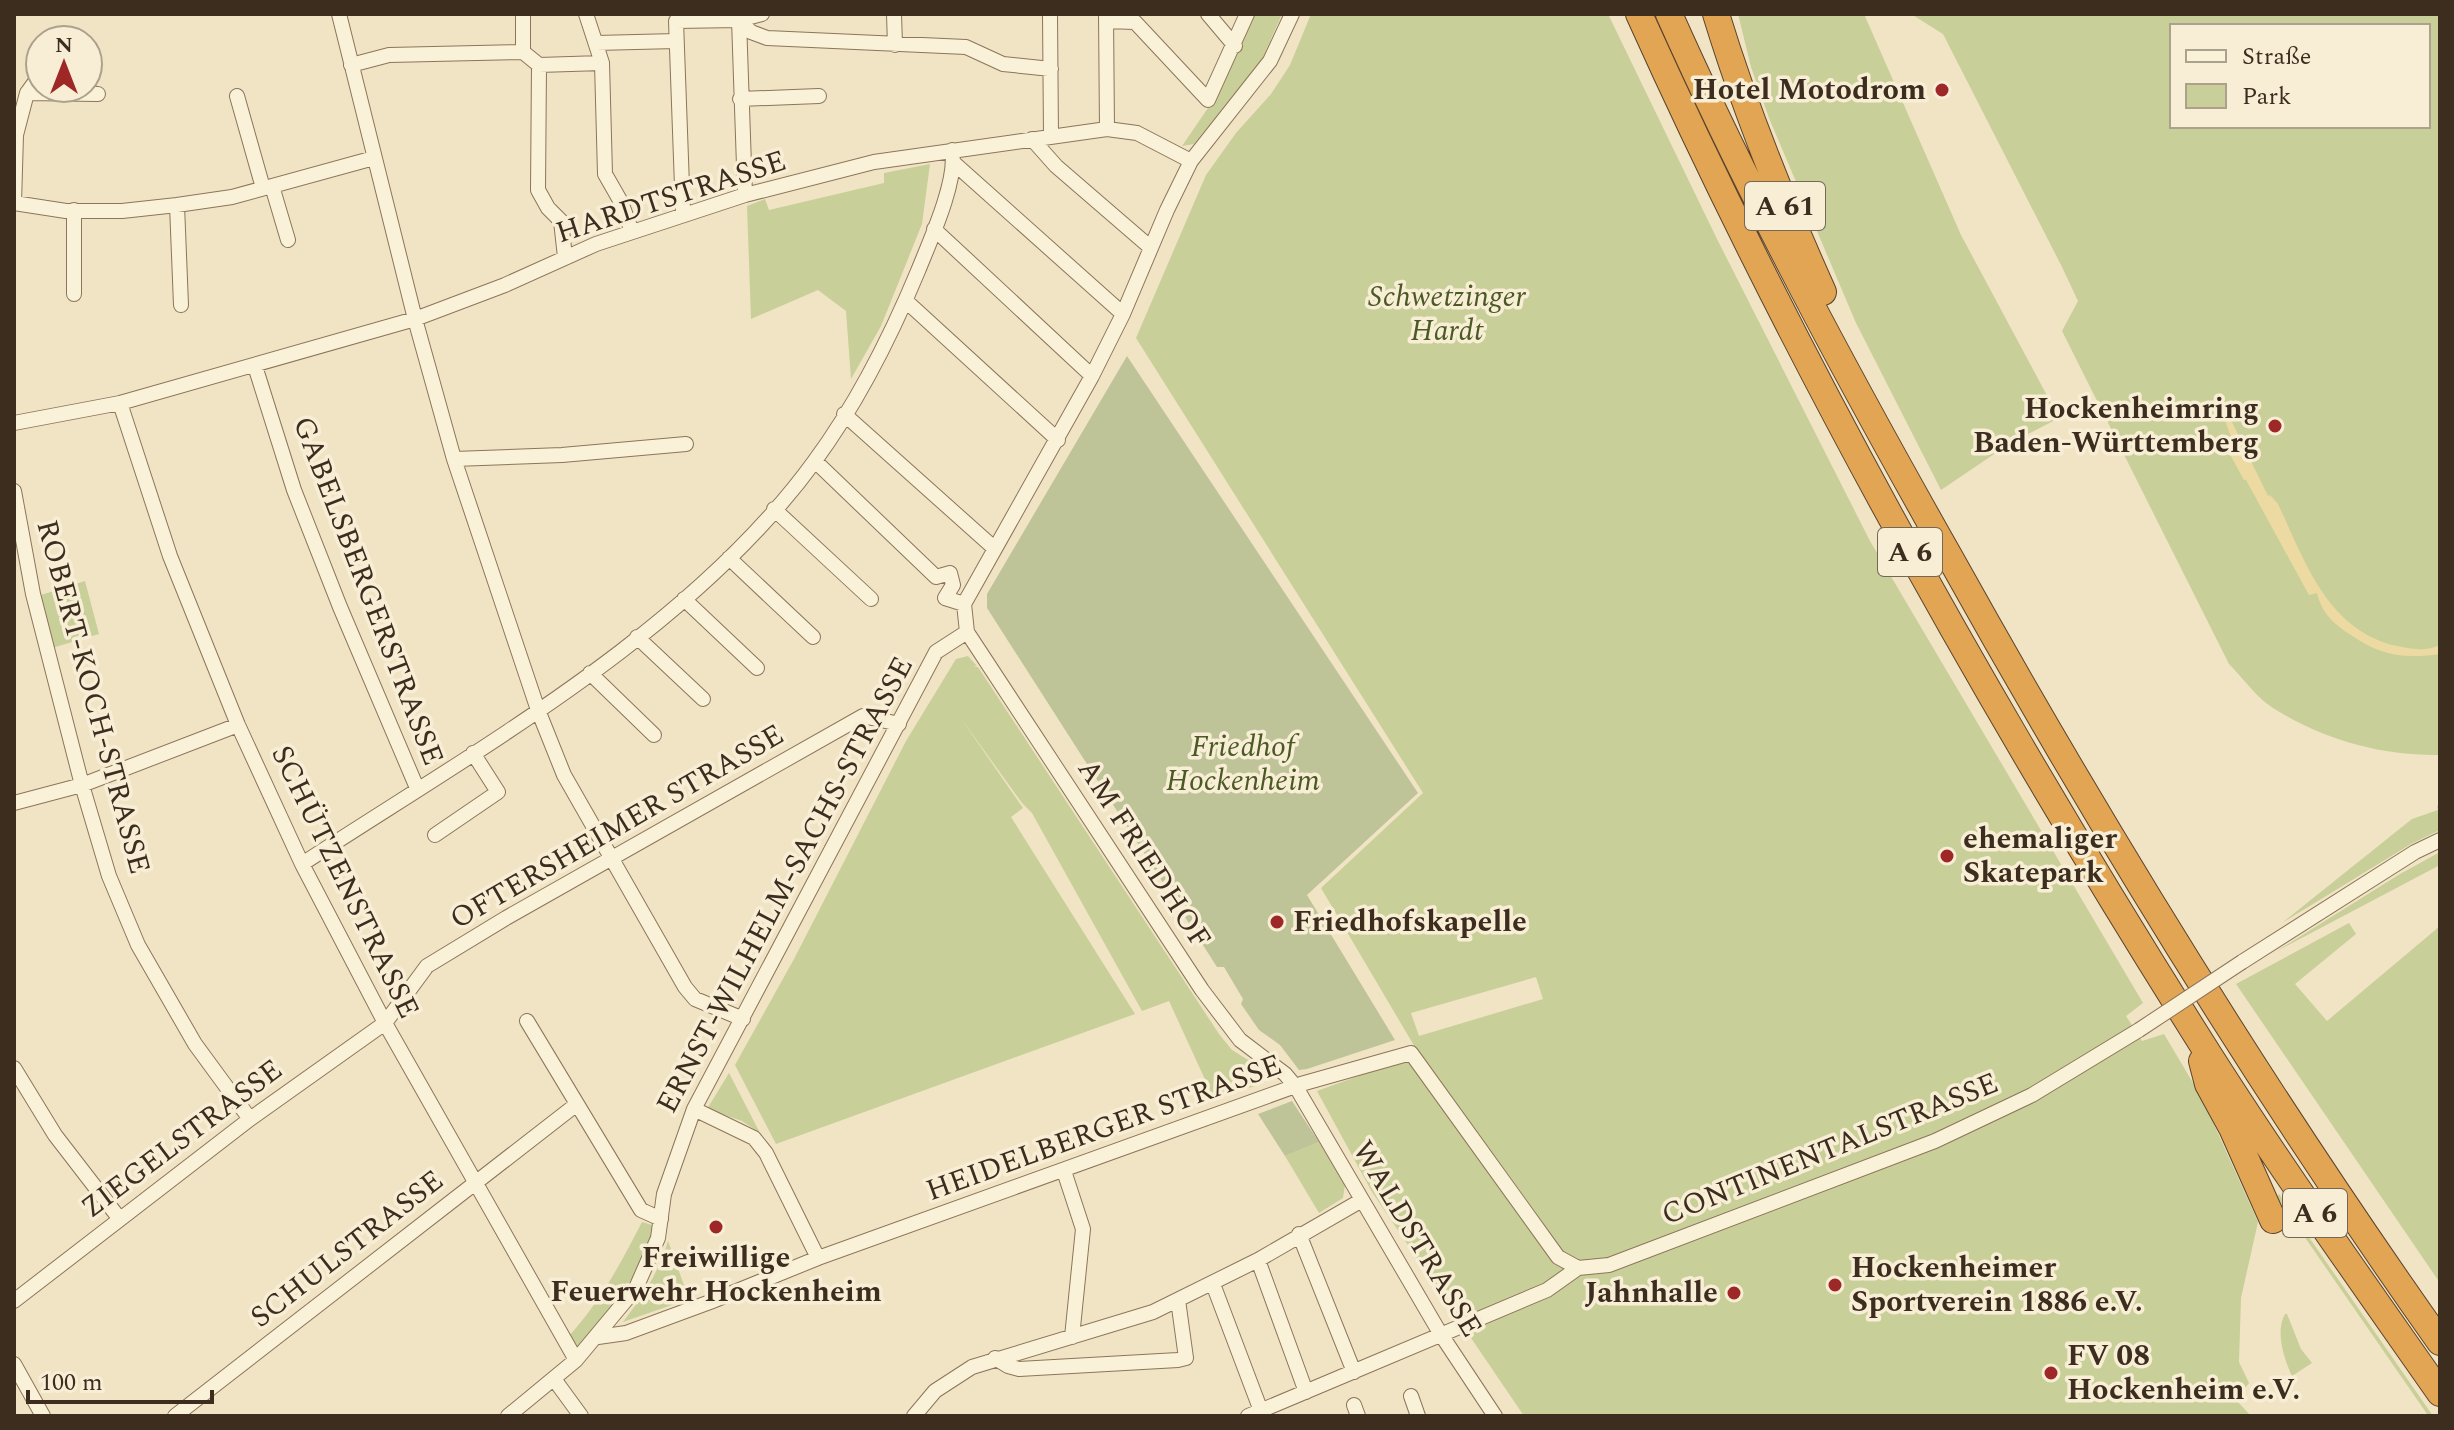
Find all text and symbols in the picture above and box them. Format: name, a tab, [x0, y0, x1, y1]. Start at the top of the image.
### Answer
north arrow	[24, 24, 104, 104]
legend	[2170, 24, 2430, 128]
text: N	[55, 29, 73, 62]
text: Straße	[2242, 39, 2311, 75]
place label: Hotel Motodrom	[1693, 67, 1926, 113]
text: Park	[2242, 79, 2292, 115]
marker: Hotel Motodrom	[1933, 81, 1951, 99]
street label: HARDTSTRASSE	[550, 138, 792, 256]
road number: A 61	[1745, 182, 1825, 230]
park label: Schwetzinger Hardt	[1368, 274, 1526, 354]
place label: Hockenheimring Baden-Württemberg	[1973, 386, 2259, 466]
street label: GABELSBERGERSTRASSE	[280, 410, 456, 772]
marker: Hockenheimring Baden-Württemberg	[2266, 417, 2284, 435]
street label: ROBERT-KOCH-STRASSE	[24, 515, 162, 879]
road number: A 6	[1878, 528, 1942, 576]
street label: ERNST-WILHELM-SACHS-STRASSE	[645, 648, 925, 1122]
street label: OFTERSHEIMER STRASSE	[441, 712, 793, 942]
park label: Friedhof Hockenheim	[1166, 724, 1320, 804]
street label: SCHÜTZENSTRASSE	[259, 737, 431, 1027]
street label: AM FRIEDHOF	[1065, 750, 1223, 958]
place label: ehemaliger Skatepark	[1963, 816, 2117, 896]
marker: ehemaliger Skatepark	[1938, 847, 1956, 865]
place label: Friedhofskapelle	[1293, 899, 1527, 945]
marker: Friedhofskapelle	[1268, 913, 1286, 931]
street label: HEIDELBERGER STRASSE	[919, 1042, 1289, 1214]
street label: ZIEGELSTRASSE	[71, 1048, 293, 1230]
street label: CONTINENTALSTRASSE	[1655, 1060, 2005, 1238]
street label: WALDSTRASSE	[1340, 1132, 1494, 1346]
street label: SCHULSTRASSE	[240, 1158, 454, 1340]
road number: A 6	[2283, 1189, 2347, 1237]
marker: Freiwillige Feuerwehr Hockenheim	[707, 1218, 725, 1236]
place label: Freiwillige Feuerwehr Hockenheim	[550, 1235, 882, 1315]
place label: Hockenheimer Sportverein 1886 e.V.	[1851, 1245, 2143, 1325]
place label: Jahnhalle	[1585, 1270, 1718, 1316]
marker: Hockenheimer Sportverein 1886 e.V.	[1826, 1276, 1844, 1294]
marker: Jahnhalle	[1725, 1284, 1743, 1302]
place label: FV 08 Hockenheim e.V.	[2067, 1333, 2300, 1413]
scale bar	[28, 1354, 212, 1404]
marker: FV 08 Hockenheim e.V.	[2042, 1364, 2060, 1382]
text: 100 m	[40, 1365, 103, 1401]

